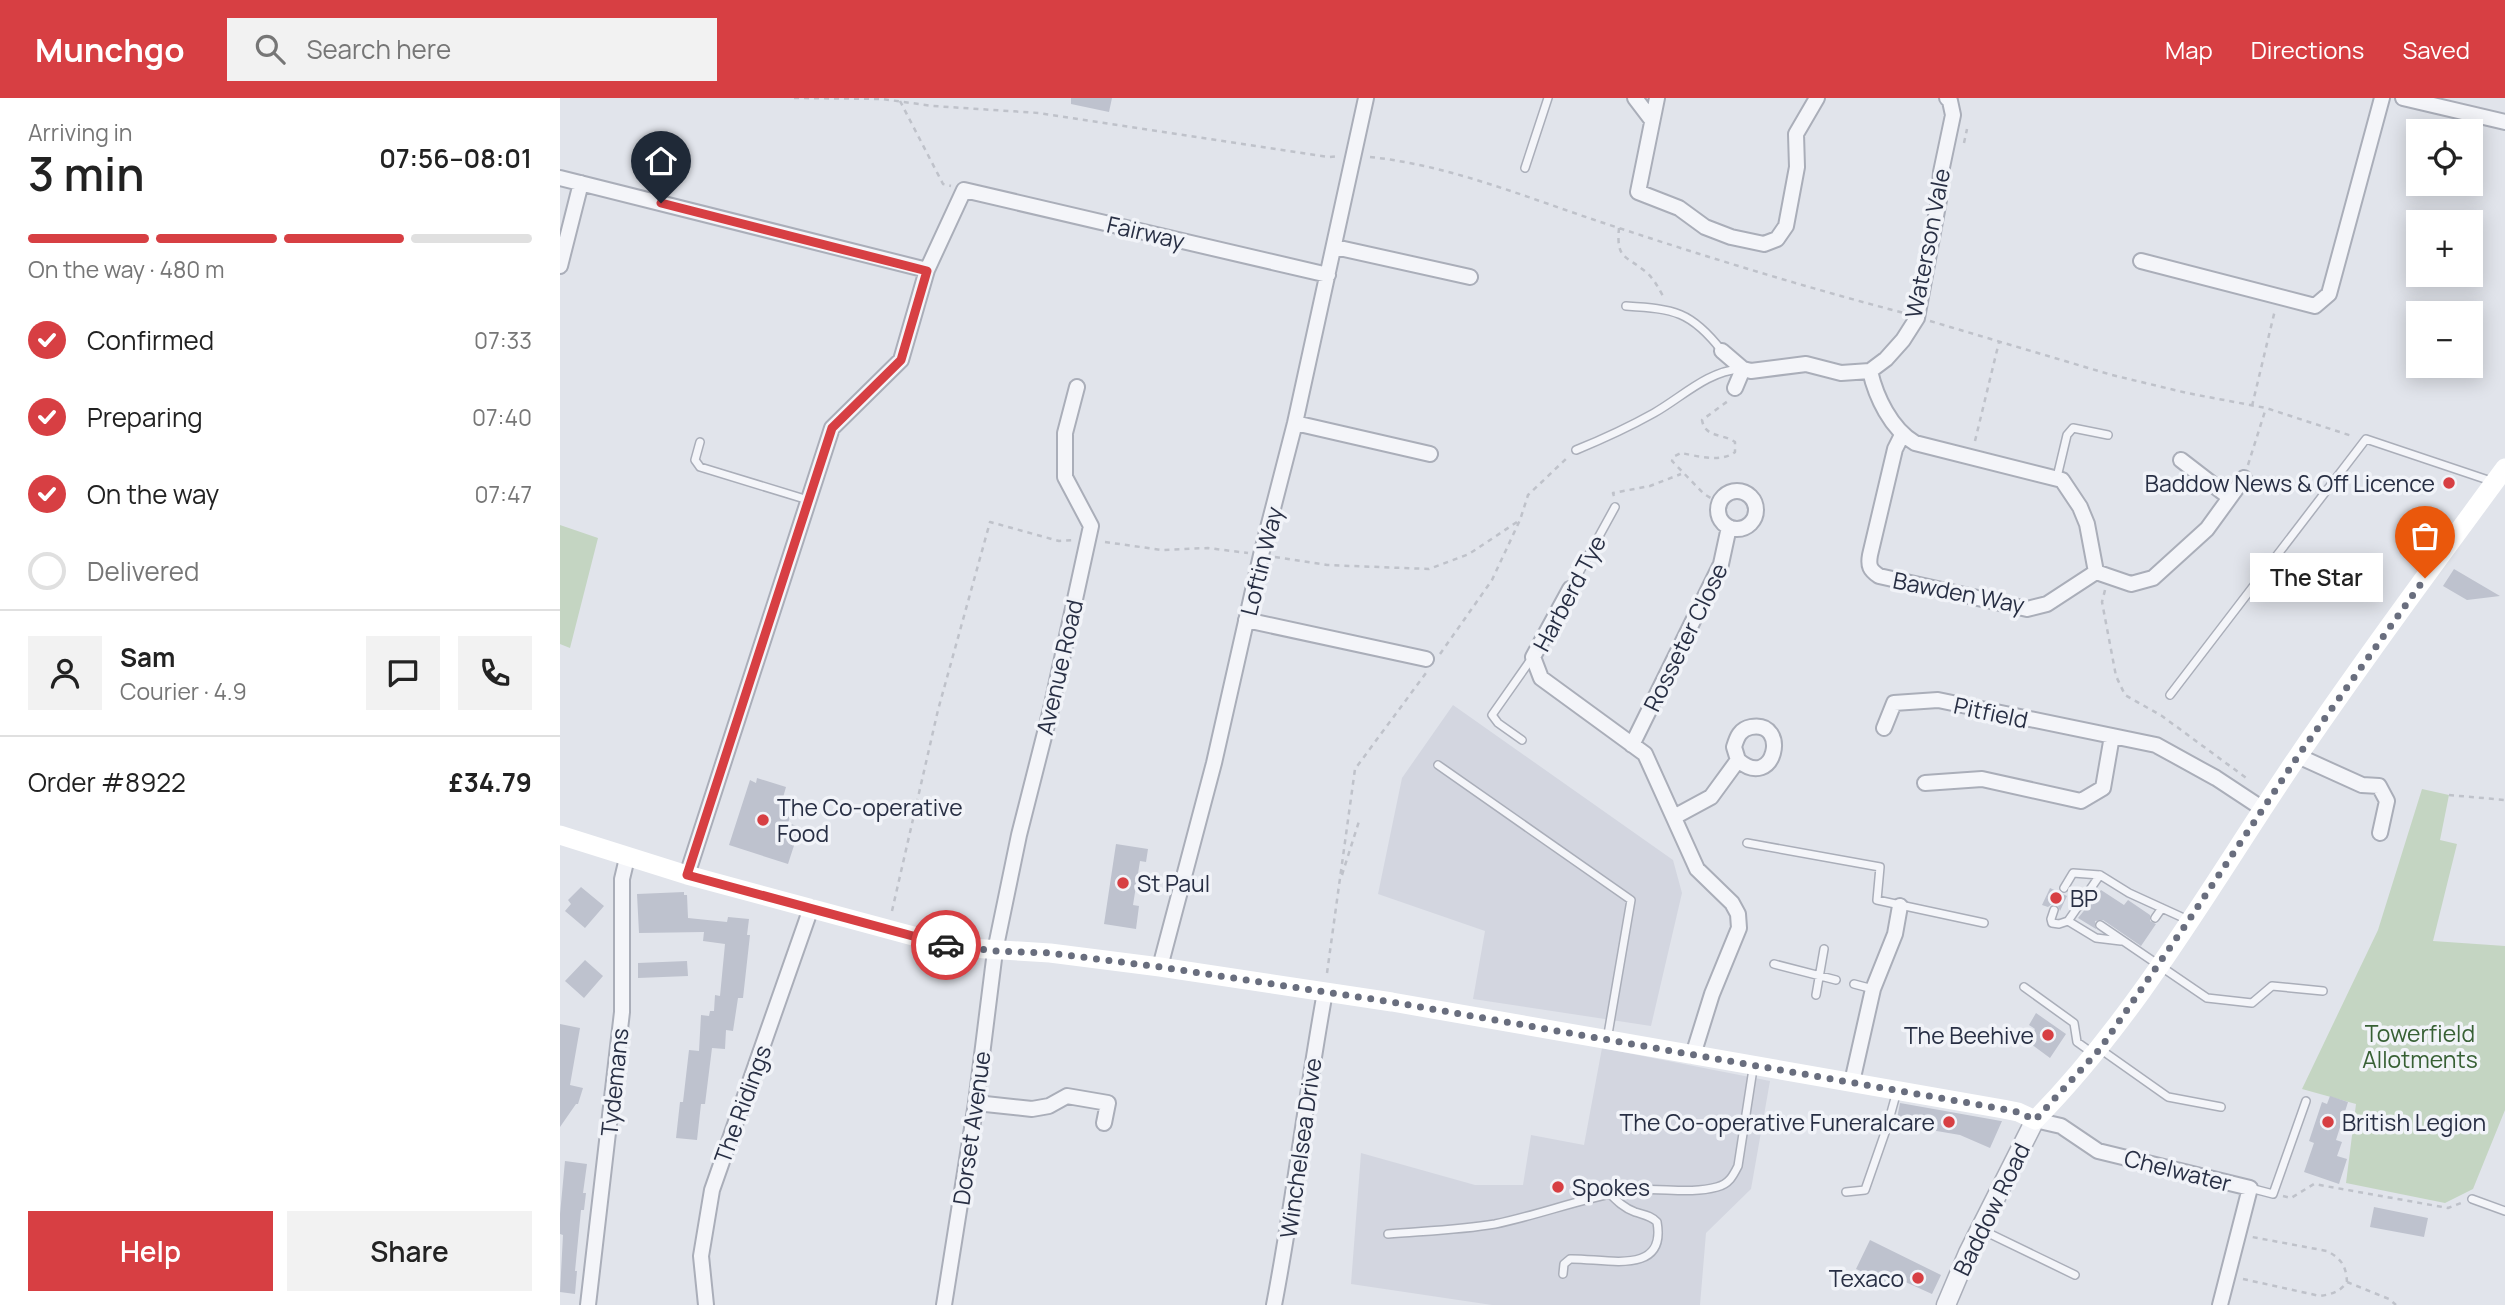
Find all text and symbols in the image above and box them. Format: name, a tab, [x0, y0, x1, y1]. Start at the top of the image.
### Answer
search box	[227, 18, 717, 81]
text: Munchgo	[35, 27, 185, 72]
icon: search	[251, 30, 289, 68]
text: Search here	[307, 31, 451, 67]
text: Map	[2165, 33, 2213, 66]
text: Directions	[2251, 33, 2364, 66]
text: Saved	[2402, 33, 2470, 66]
text: Arriving in	[28, 116, 133, 148]
map controls	[2406, 119, 2483, 378]
button: locate	[2406, 119, 2483, 196]
pin	[631, 131, 691, 203]
text: 07:56–08:01	[379, 140, 532, 176]
text: 3 min	[28, 142, 145, 205]
icon: home	[642, 142, 680, 180]
street label: Waterson Vale	[1897, 166, 1957, 320]
street label: Fairway	[1104, 208, 1188, 256]
button: +	[2406, 210, 2483, 287]
text: On the way · 480 m	[28, 253, 224, 285]
button: −	[2406, 301, 2483, 378]
icon: check	[28, 321, 66, 359]
text: Confirmed	[87, 322, 214, 358]
text: 07:33	[474, 324, 532, 356]
icon: check	[28, 398, 66, 436]
text: Preparing	[87, 399, 203, 435]
text: 07:40	[472, 401, 532, 433]
place label: Baddow News & Off Licence	[2145, 467, 2435, 499]
icon: check	[28, 475, 66, 513]
marker: Baddow News & Off Licence	[2441, 475, 2457, 491]
text: On the way	[87, 476, 219, 512]
text: 07:47	[474, 478, 532, 510]
street label: Loftin Way	[1232, 503, 1290, 619]
pin	[2395, 506, 2455, 578]
icon: bag	[2406, 517, 2444, 555]
street label: Harberd Tye	[1525, 529, 1613, 657]
text: Delivered	[87, 553, 199, 589]
callout: The Star	[2250, 554, 2383, 602]
street label: Rosseter Close	[1635, 557, 1735, 717]
text: The Star	[2270, 561, 2363, 593]
street label: Bawden Way	[1891, 564, 2027, 620]
street label: Avenue Road	[1028, 596, 1090, 738]
button: person	[28, 636, 102, 710]
button: chat	[366, 636, 440, 710]
button: phone	[458, 636, 532, 710]
text: Sam	[120, 639, 175, 675]
text: Courier · 4.9	[120, 675, 247, 707]
street label: Pitfield	[1951, 689, 2031, 735]
text: Order #8922	[28, 764, 186, 800]
text: £34.79	[449, 764, 532, 800]
place label: The Co-operative Food	[777, 791, 963, 849]
marker: The Co-operative Food	[755, 812, 771, 828]
place label: St Paul	[1137, 867, 1210, 899]
marker: St Paul	[1115, 875, 1131, 891]
place label: BP	[2070, 882, 2098, 914]
marker: BP	[2048, 890, 2064, 906]
courier	[911, 910, 981, 980]
icon: car	[927, 926, 965, 964]
park label: Towerfield Allotments	[2362, 1017, 2478, 1075]
place label: The Beehive	[1904, 1019, 2034, 1051]
street label: Tydemans	[592, 1026, 636, 1138]
marker: The Beehive	[2040, 1027, 2056, 1043]
street label: The Ridings	[706, 1040, 778, 1168]
street label: Dorset Avenue	[944, 1049, 998, 1207]
street label: Winchelsea Drive	[1272, 1056, 1328, 1240]
place label: The Co-operative Funeralcare	[1620, 1106, 1935, 1138]
place label: British Legion	[2342, 1106, 2486, 1138]
marker: The Co-operative Funeralcare	[1941, 1114, 1957, 1130]
marker: British Legion	[2320, 1114, 2336, 1130]
street label: Baddow Road	[1945, 1137, 2037, 1281]
street label: Chelwater	[2121, 1141, 2235, 1199]
place label: Spokes	[1572, 1171, 1650, 1203]
marker: Spokes	[1550, 1179, 1566, 1195]
button: Help	[28, 1211, 273, 1291]
button: Share	[287, 1211, 532, 1291]
place label: Texaco	[1829, 1262, 1904, 1294]
marker: Texaco	[1910, 1270, 1926, 1286]

